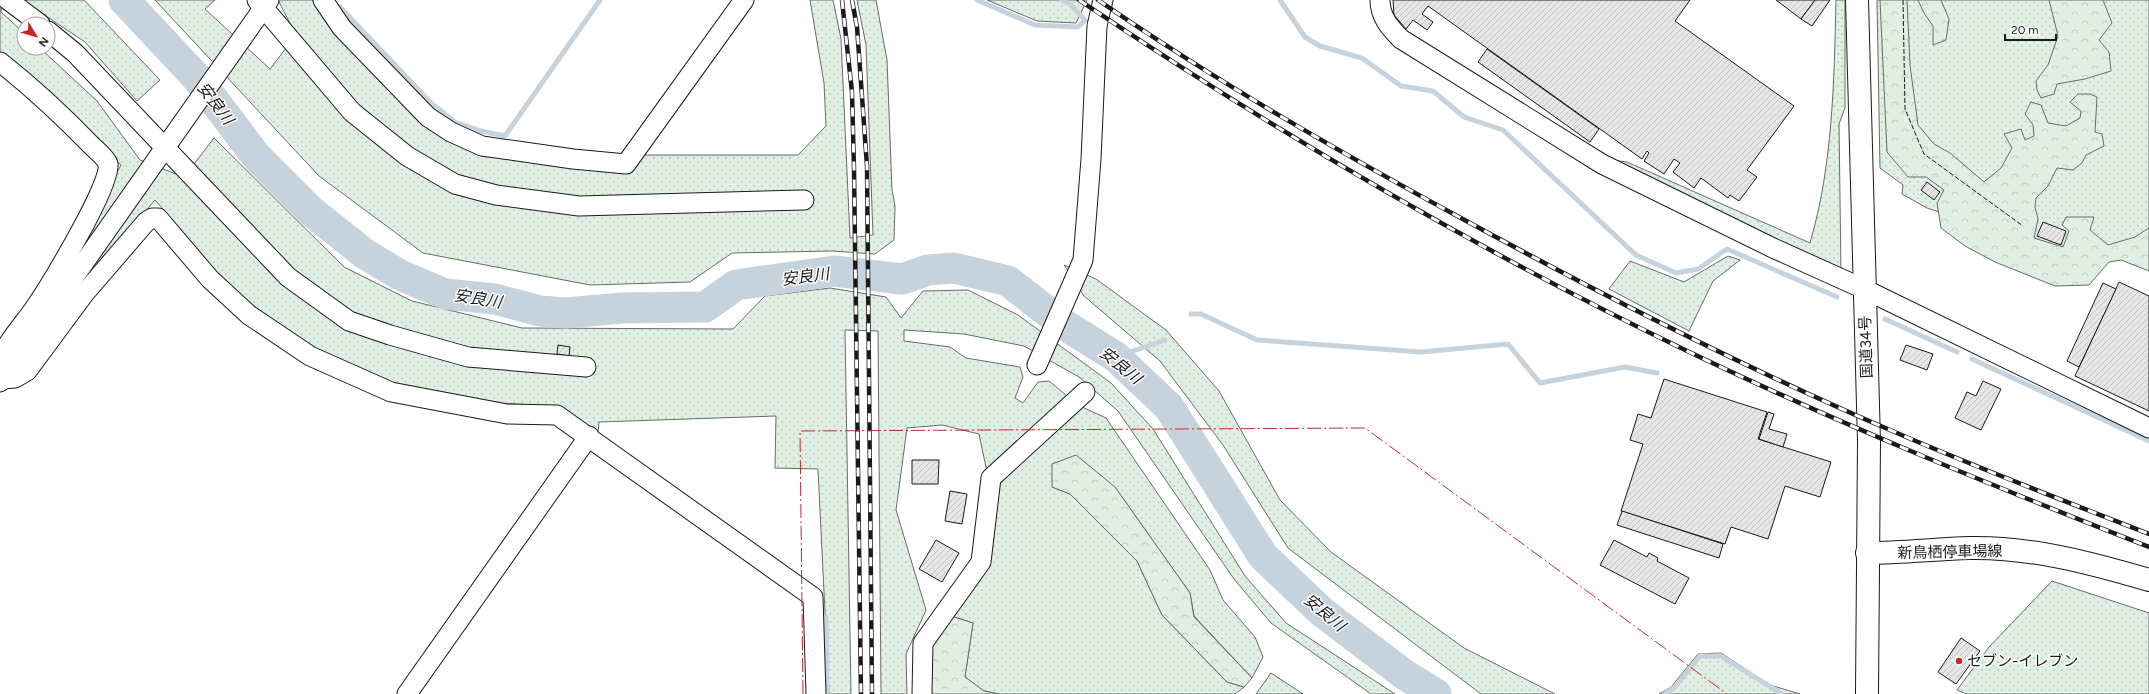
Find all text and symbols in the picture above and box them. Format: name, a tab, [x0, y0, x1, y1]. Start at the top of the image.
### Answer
north arrow	[16, 16, 56, 56]
scale bar	[2005, 16, 2056, 42]
text: 20 m	[2011, 23, 2039, 37]
text: N	[36, 34, 51, 49]
water label: 安良川	[194, 78, 239, 130]
water label: 安良川	[780, 264, 832, 289]
water label: 安良川	[453, 285, 505, 312]
street label: 国道34号	[1856, 315, 1876, 379]
water label: 安良川	[1096, 343, 1147, 389]
street label: 新鳥栖停車場線	[1897, 542, 2003, 562]
water label: 安良川	[1300, 590, 1351, 636]
place label: セブン-イレブン	[1967, 652, 2078, 670]
marker: セブン-イレブン	[1954, 656, 1964, 666]

